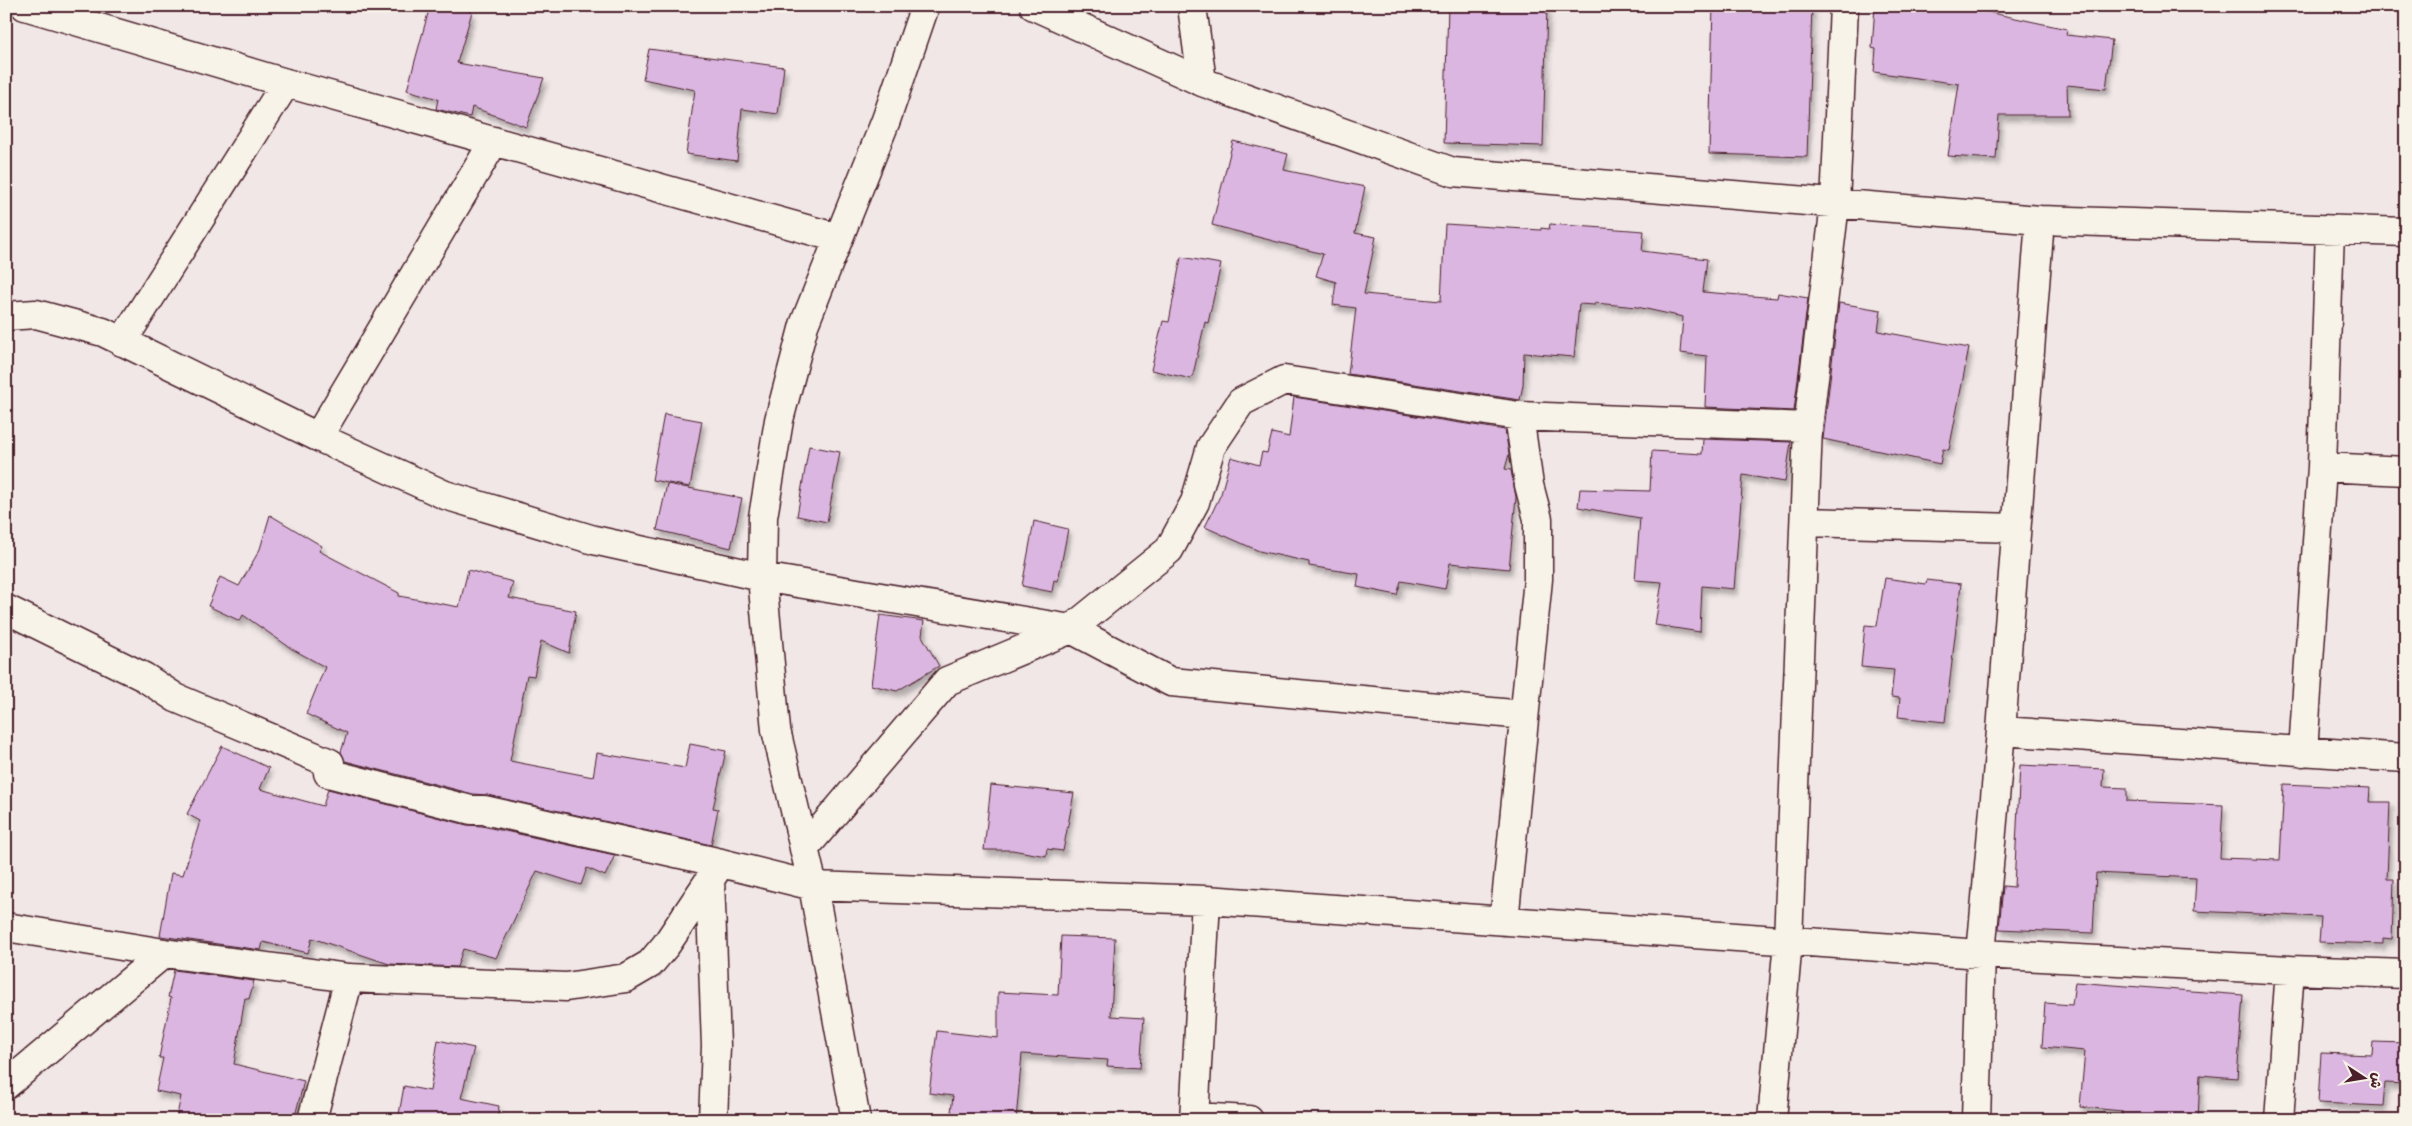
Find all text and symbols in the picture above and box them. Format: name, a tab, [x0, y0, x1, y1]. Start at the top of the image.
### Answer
north arrow	[2340, 1054, 2390, 1104]
text: ش	[2366, 1071, 2386, 1090]

